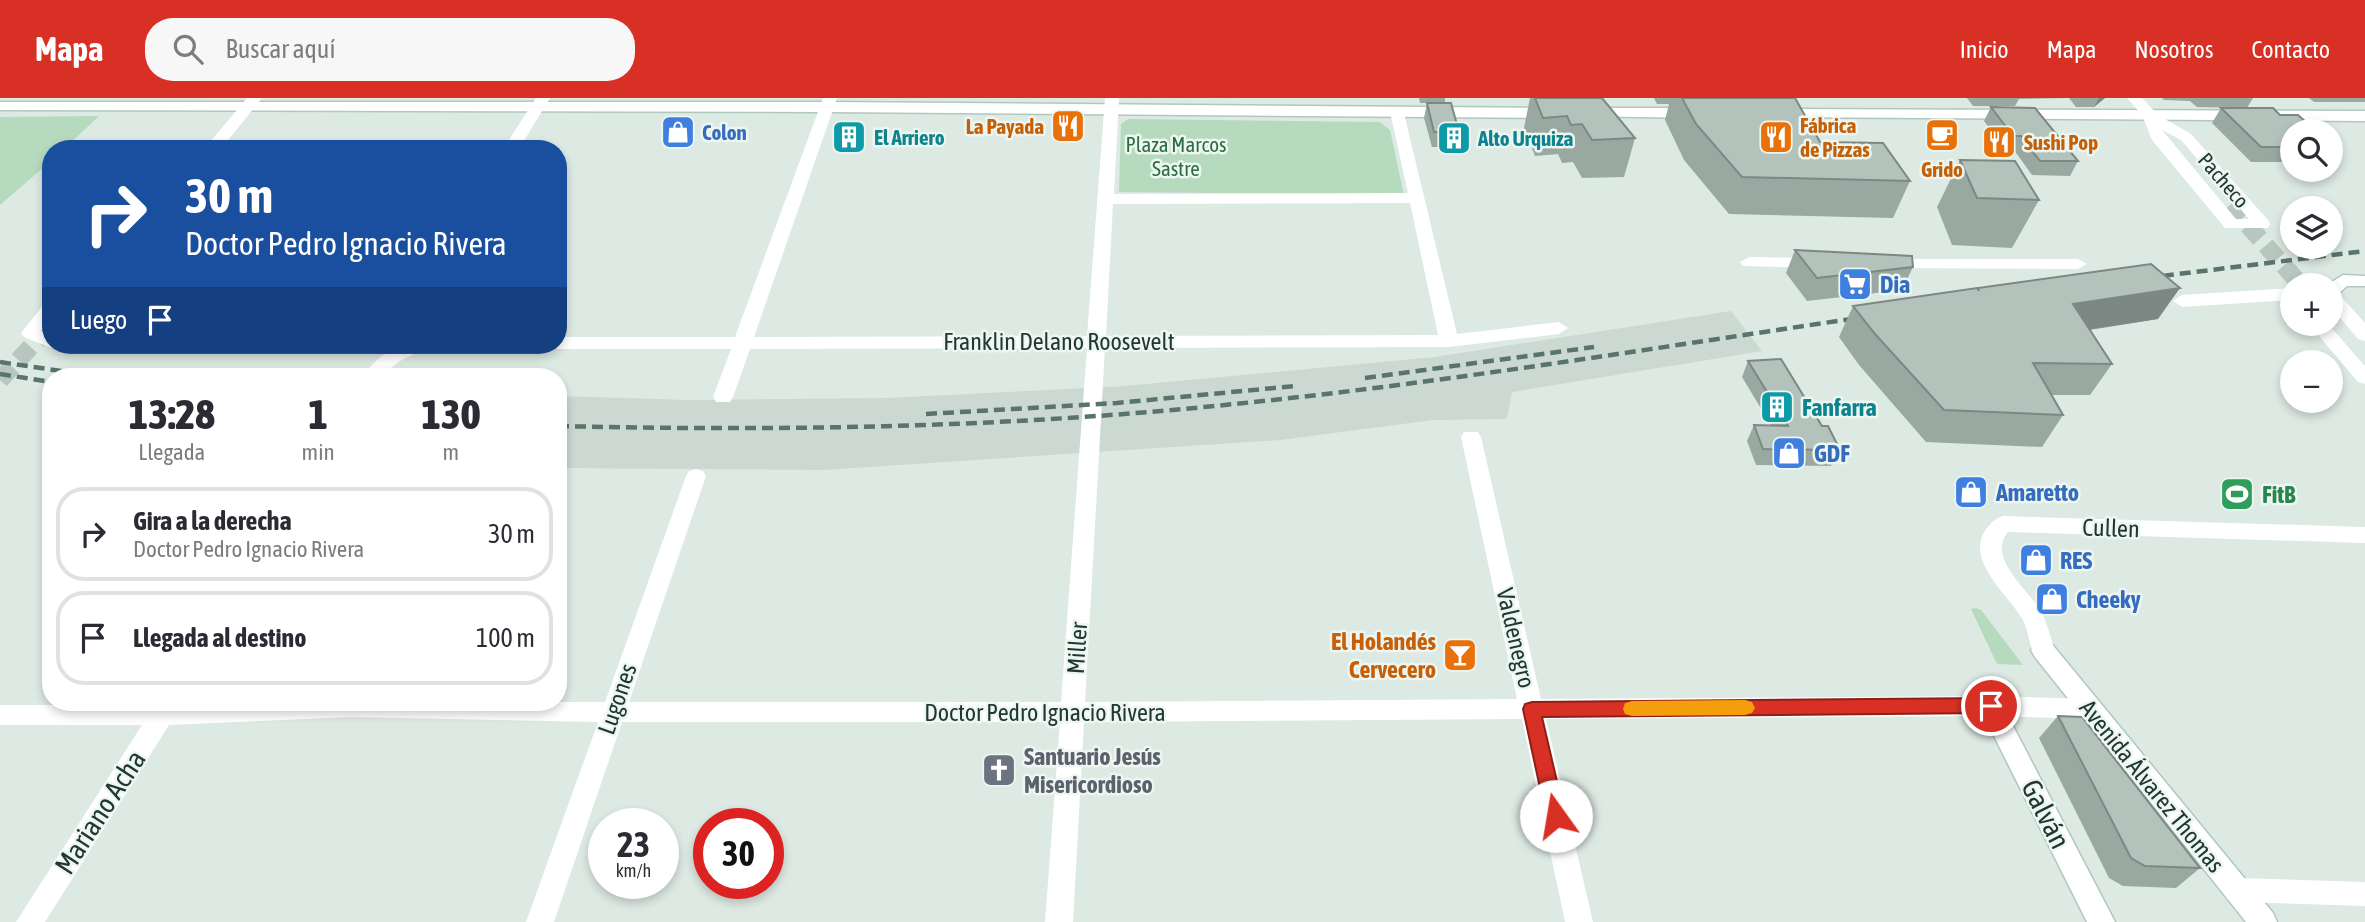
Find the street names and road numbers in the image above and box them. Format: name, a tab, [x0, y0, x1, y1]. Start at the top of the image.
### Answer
street label: Pacheco	[2194, 148, 2254, 212]
street label: Franklin Delano Roosevelt	[943, 328, 1175, 355]
street label: Cullen	[2082, 514, 2140, 542]
street label: Valdenegro	[1491, 585, 1541, 691]
street label: Miller	[1062, 620, 1092, 675]
street label: Lugones	[592, 660, 642, 738]
street label: Avenida Álvarez Thomas	[2074, 694, 2230, 878]
street label: Doctor Pedro Ignacio Rivera	[924, 699, 1166, 726]
street label: Mariano Acha	[48, 744, 152, 880]
street label: Galván	[2015, 774, 2077, 854]

